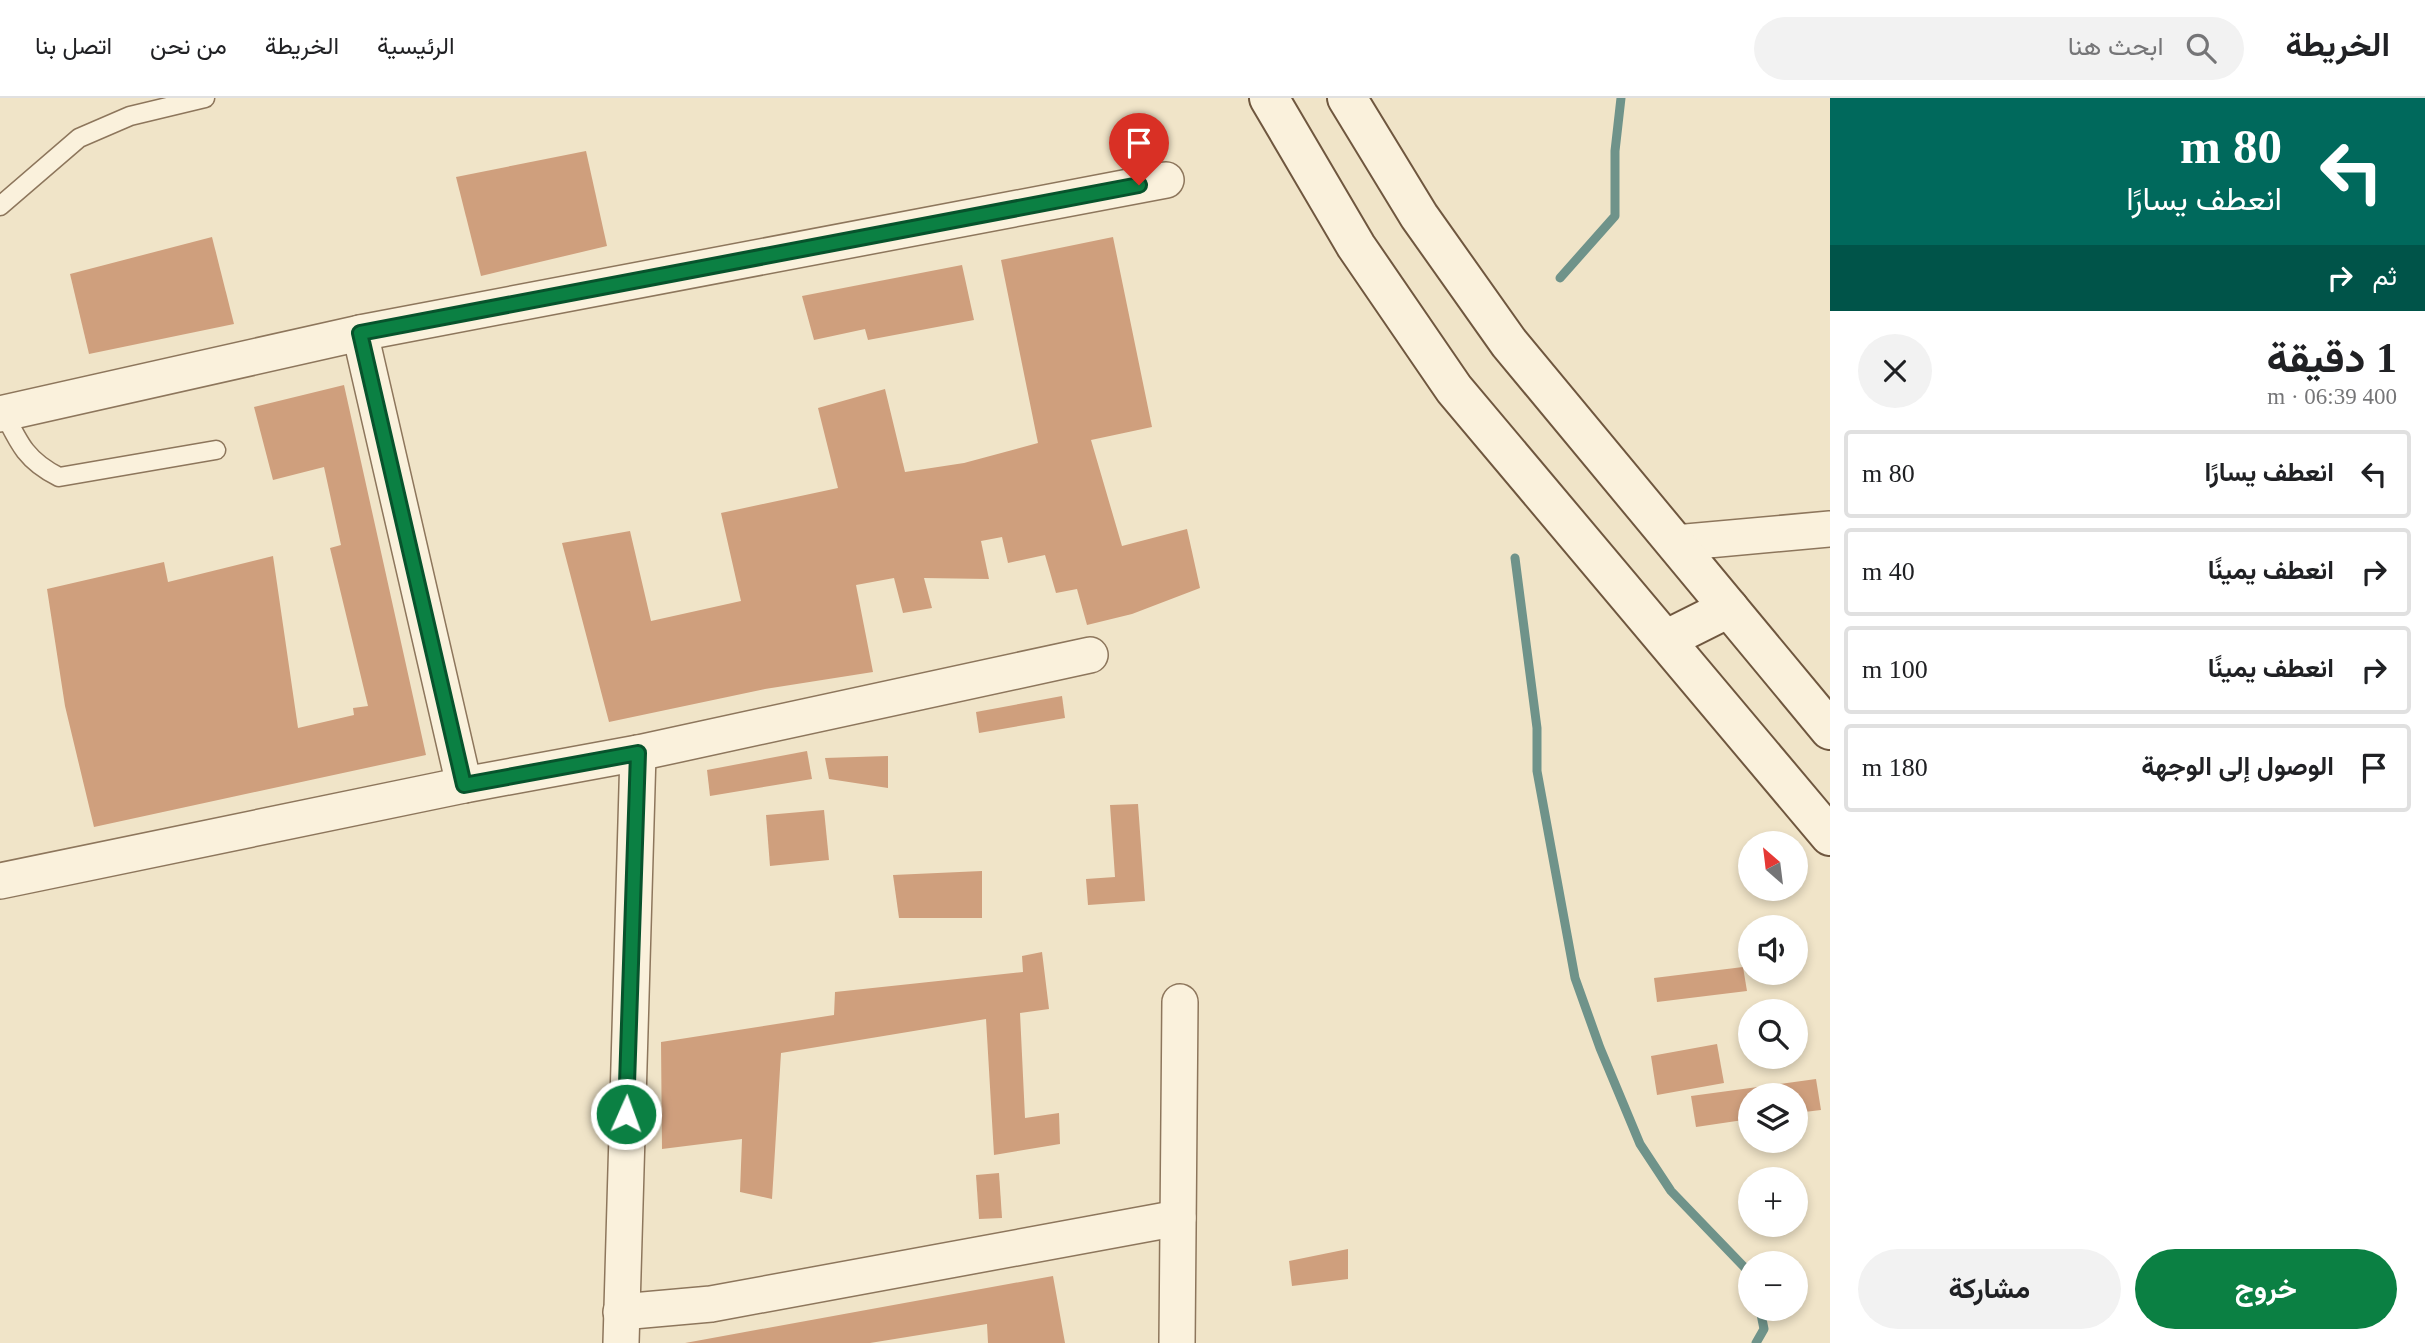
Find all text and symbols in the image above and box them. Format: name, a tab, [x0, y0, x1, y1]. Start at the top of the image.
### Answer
search box	[1754, 17, 2244, 80]
text: الخريطة	[2286, 27, 2390, 63]
icon: search	[2182, 29, 2220, 67]
text: ابحث هنا	[2068, 32, 2164, 61]
text: اتصل بنا	[35, 33, 112, 59]
text: من نحن	[150, 33, 227, 59]
text: الخريطة	[265, 33, 339, 59]
text: الرئيسية	[377, 33, 455, 59]
pin	[1109, 113, 1169, 185]
text: 80 m	[2180, 119, 2282, 174]
icon: arrive	[1120, 124, 1158, 162]
icon: left	[2306, 126, 2397, 217]
text: انعطف يسارًا	[2126, 181, 2282, 217]
icon: right	[2321, 259, 2359, 297]
text: ثم	[2373, 262, 2397, 291]
button: close	[1858, 334, 1932, 408]
text: 1 دقيقة	[2266, 335, 2397, 381]
text: 400 m · 06:39	[2267, 384, 2397, 409]
icon: left	[2355, 455, 2393, 493]
text: انعطف يسارًا	[2204, 458, 2334, 487]
text: 80 m	[1862, 459, 1915, 488]
icon: right	[2355, 553, 2393, 591]
text: انعطف يمينًا	[2208, 556, 2334, 585]
text: 40 m	[1862, 557, 1915, 586]
icon: right	[2355, 651, 2393, 689]
text: انعطف يمينًا	[2208, 654, 2334, 683]
text: 100 m	[1862, 655, 1928, 684]
icon: arrive	[2355, 749, 2393, 787]
text: الوصول إلى الوجهة	[2141, 752, 2334, 781]
text: 180 m	[1862, 753, 1928, 782]
north arrow	[1738, 831, 1808, 901]
map controls	[1738, 831, 1808, 1321]
button: sound	[1738, 915, 1808, 985]
button: search	[1738, 999, 1808, 1069]
position arrow	[589, 1077, 663, 1151]
button: layers	[1738, 1083, 1808, 1153]
button: +	[1738, 1167, 1808, 1237]
button: مشاركة	[1858, 1249, 2121, 1329]
button: خروج	[2135, 1249, 2397, 1329]
button: −	[1738, 1251, 1808, 1321]

